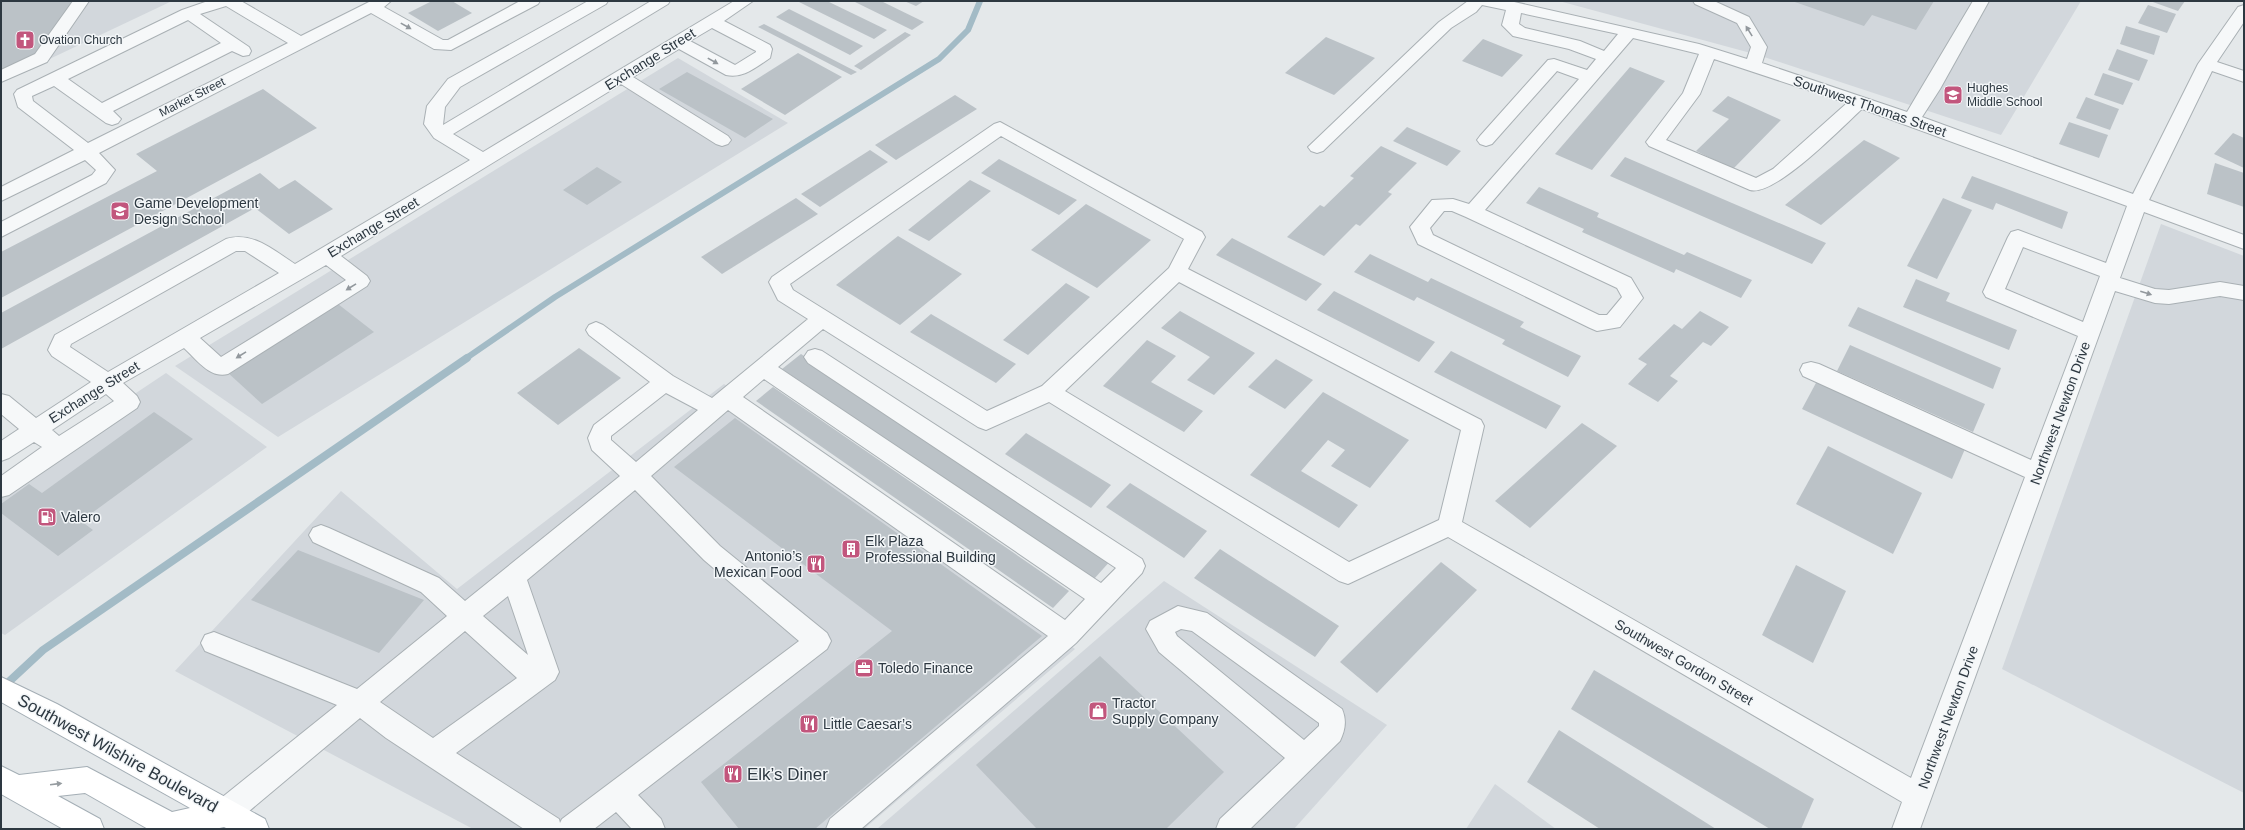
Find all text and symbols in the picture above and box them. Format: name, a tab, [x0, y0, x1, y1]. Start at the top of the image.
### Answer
one-way arrow	[400, 22, 412, 29]
street label: Exchange Street	[602, 25, 698, 93]
one-way arrow	[1746, 25, 1753, 37]
church icon: Ovation Church	[14, 29, 36, 51]
place label: Ovation Church	[39, 33, 122, 47]
one-way arrow	[707, 57, 719, 64]
street label: Southwest Thomas Street	[1791, 72, 1949, 140]
street label: Market Street	[157, 74, 228, 120]
place label: Hughes Middle School	[1967, 81, 2042, 109]
school or university icon: Hughes Middle School	[1942, 84, 1964, 106]
street label: Exchange Street	[325, 193, 422, 261]
place label: Game Development Design School	[134, 195, 259, 227]
school or university icon: Game Development Design School	[109, 200, 131, 222]
one-way arrow	[346, 283, 356, 291]
one-way arrow	[2140, 290, 2152, 296]
street label: Northwest Newton Drive	[2027, 339, 2093, 487]
one-way arrow	[235, 352, 247, 359]
street label: Exchange Street	[46, 358, 142, 426]
fuel station icon: Valero	[36, 506, 58, 528]
place label: Valero	[61, 509, 101, 525]
place label: Elk Plaza Professional Building	[865, 533, 996, 565]
building icon: Elk Plaza Professional Building	[840, 538, 862, 560]
place label: Antonio’s Mexican Food	[714, 548, 802, 580]
restaurant icon: Antonio’s Mexican Food	[805, 553, 827, 575]
street label: Southwest Gordon Street	[1612, 616, 1756, 708]
street label: Northwest Newton Drive	[1915, 643, 1981, 791]
office icon: Toledo Finance	[853, 657, 875, 679]
place label: Toledo Finance	[878, 660, 973, 676]
street label: Southwest Wilshire Boulevard	[14, 690, 221, 816]
place label: Tractor Supply Company	[1112, 695, 1219, 727]
shop icon: Tractor Supply Company	[1087, 700, 1109, 722]
restaurant icon: Little Caesar’s	[798, 713, 820, 735]
place label: Little Caesar’s	[823, 716, 912, 732]
restaurant icon: Elk’s Diner	[722, 763, 744, 785]
place label: Elk’s Diner	[747, 765, 828, 784]
one-way arrow	[50, 781, 62, 787]

